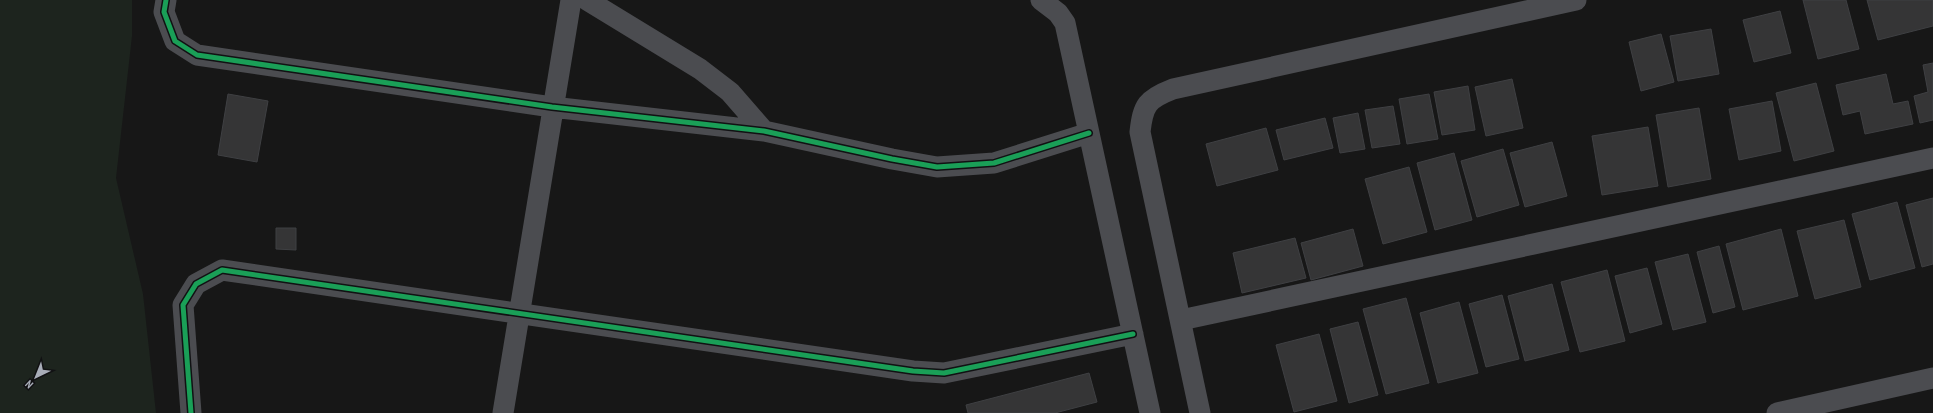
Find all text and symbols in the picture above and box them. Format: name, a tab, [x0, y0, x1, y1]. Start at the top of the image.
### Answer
north arrow	[16, 357, 56, 397]
text: N	[22, 377, 36, 391]

